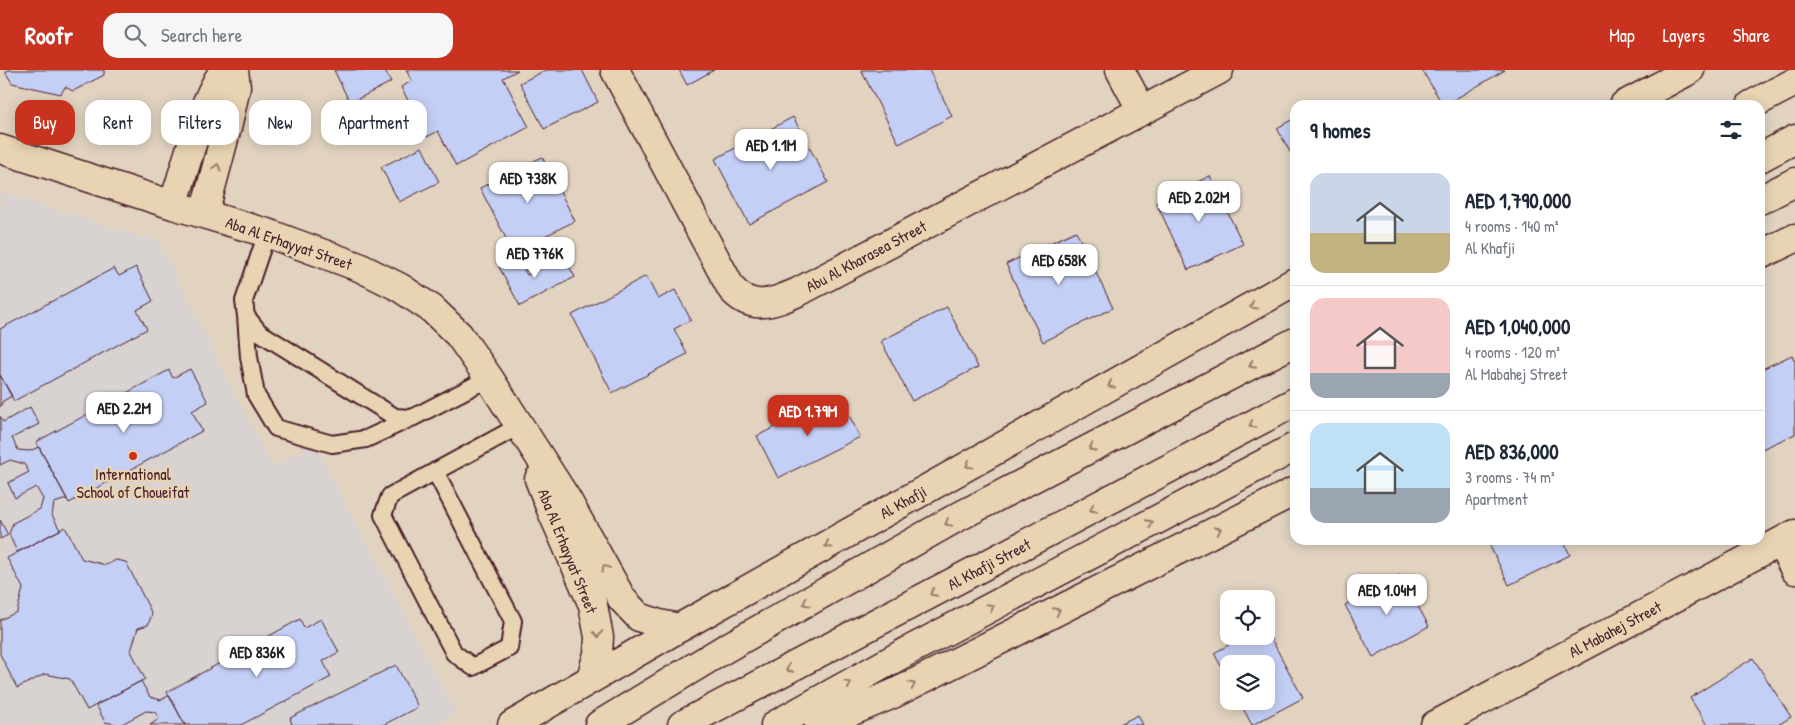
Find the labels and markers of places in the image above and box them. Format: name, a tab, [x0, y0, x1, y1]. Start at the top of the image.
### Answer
pin: AED 1.1M	[719, 128, 823, 171]
pin: AED 738K	[476, 162, 580, 204]
pin: AED 2.02M	[1142, 180, 1256, 223]
pin: AED 776K	[483, 236, 587, 279]
pin: AED 658K	[1007, 244, 1111, 286]
pin: AED 2.2M	[72, 392, 176, 434]
pin: AED 1.79M	[751, 394, 865, 437]
marker: International School of Choueifat	[127, 450, 139, 462]
place label: International School of Choueifat	[77, 463, 190, 503]
pin: AED 1.04M	[1330, 574, 1444, 616]
pin: AED 836K	[205, 636, 309, 678]

